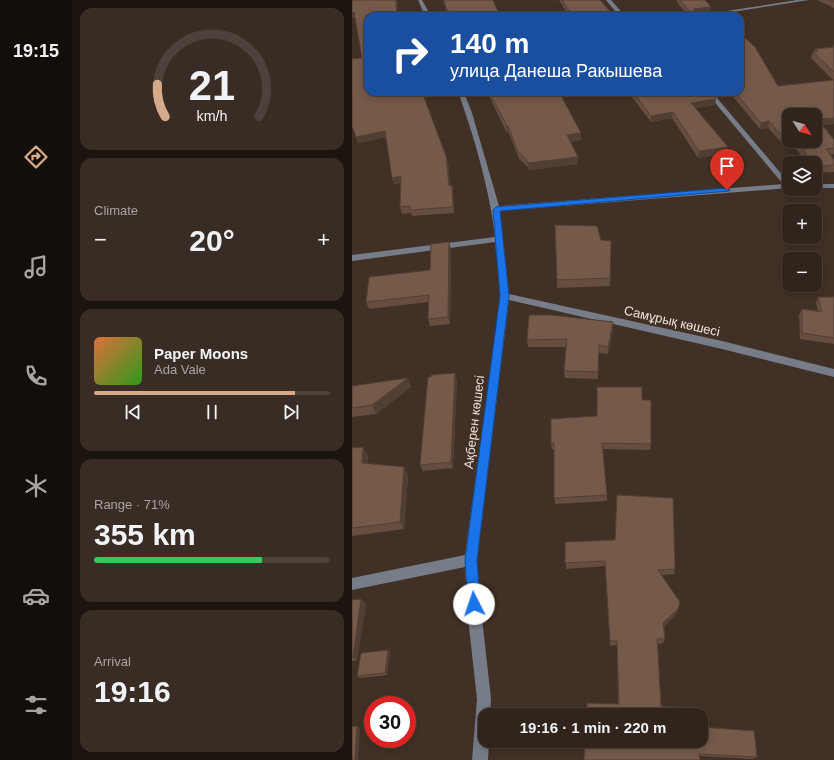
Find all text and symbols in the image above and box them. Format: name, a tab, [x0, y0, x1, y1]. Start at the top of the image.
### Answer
icon: right	[384, 28, 436, 80]
text: 140 m	[450, 28, 529, 59]
text: 19:15	[13, 41, 59, 61]
text: улица Данеша Ракышева	[450, 61, 662, 81]
text: 21	[189, 62, 235, 109]
text: km/h	[197, 108, 228, 124]
north arrow	[782, 108, 822, 148]
map controls	[782, 108, 822, 292]
icon: directions	[22, 143, 50, 171]
pin	[710, 149, 744, 190]
icon: arrive	[716, 155, 738, 177]
button: layers	[782, 156, 822, 196]
text: Climate	[94, 203, 138, 218]
button: +	[782, 204, 822, 244]
text: 20°	[189, 224, 235, 257]
text: −	[94, 227, 107, 252]
text: +	[317, 227, 330, 252]
button: −	[782, 252, 822, 292]
icon: music	[22, 253, 50, 281]
street label: Самұрық көшесі	[623, 303, 722, 339]
text: Paper Moons	[154, 345, 248, 362]
icon: phone	[22, 362, 50, 390]
text: Ada Vale	[154, 362, 206, 377]
street label: Ақберен көшесі	[461, 374, 487, 470]
icon: previous	[122, 401, 144, 423]
icon: pause	[201, 401, 223, 423]
icon: next	[280, 401, 302, 423]
icon: climate	[22, 472, 50, 500]
text: Range · 71%	[94, 497, 170, 512]
text: 355 km	[94, 518, 196, 551]
icon: car	[22, 582, 50, 610]
position arrow	[453, 583, 495, 625]
text: Arrival	[94, 654, 131, 669]
text: 19:16	[94, 675, 171, 708]
icon: filters	[22, 691, 50, 719]
speed limit sign: 30	[364, 696, 416, 748]
text: 19:16 · 1 min · 220 m	[520, 719, 666, 736]

